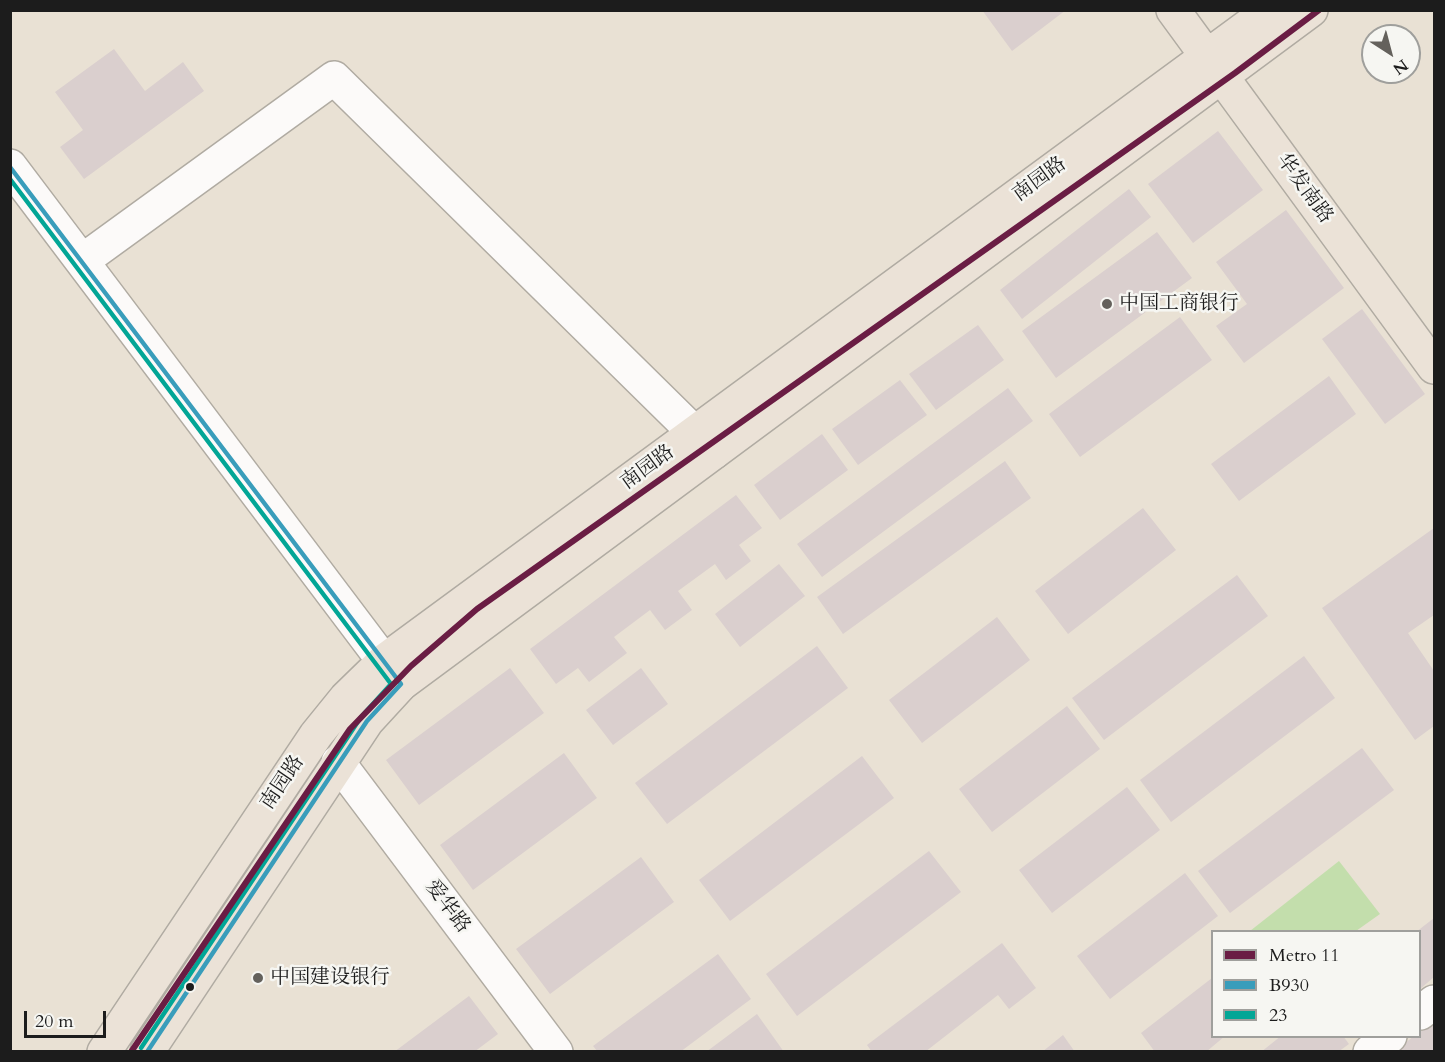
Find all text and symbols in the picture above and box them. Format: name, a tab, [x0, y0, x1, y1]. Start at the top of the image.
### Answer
north arrow	[1361, 24, 1421, 84]
text: N	[1388, 54, 1412, 80]
street label: 华发南路	[1271, 150, 1337, 228]
street label: 南园路	[1009, 153, 1071, 207]
place label: 中国工商银行	[1119, 292, 1239, 316]
marker: 中国工商银行	[1100, 297, 1114, 311]
street label: 南园路	[617, 441, 679, 495]
street label: 南园路	[256, 751, 310, 815]
street label: 爱华路	[419, 876, 475, 938]
legend	[1211, 930, 1421, 1038]
text: Metro 11	[1269, 943, 1339, 968]
place label: 中国建设银行	[270, 966, 390, 990]
marker: 中国建设银行	[251, 971, 265, 985]
text: B930	[1269, 973, 1309, 998]
unlabelled marker	[184, 981, 196, 993]
scale bar	[27, 999, 110, 1037]
text: 23	[1269, 1003, 1287, 1028]
text: 20 m	[35, 1009, 74, 1034]

